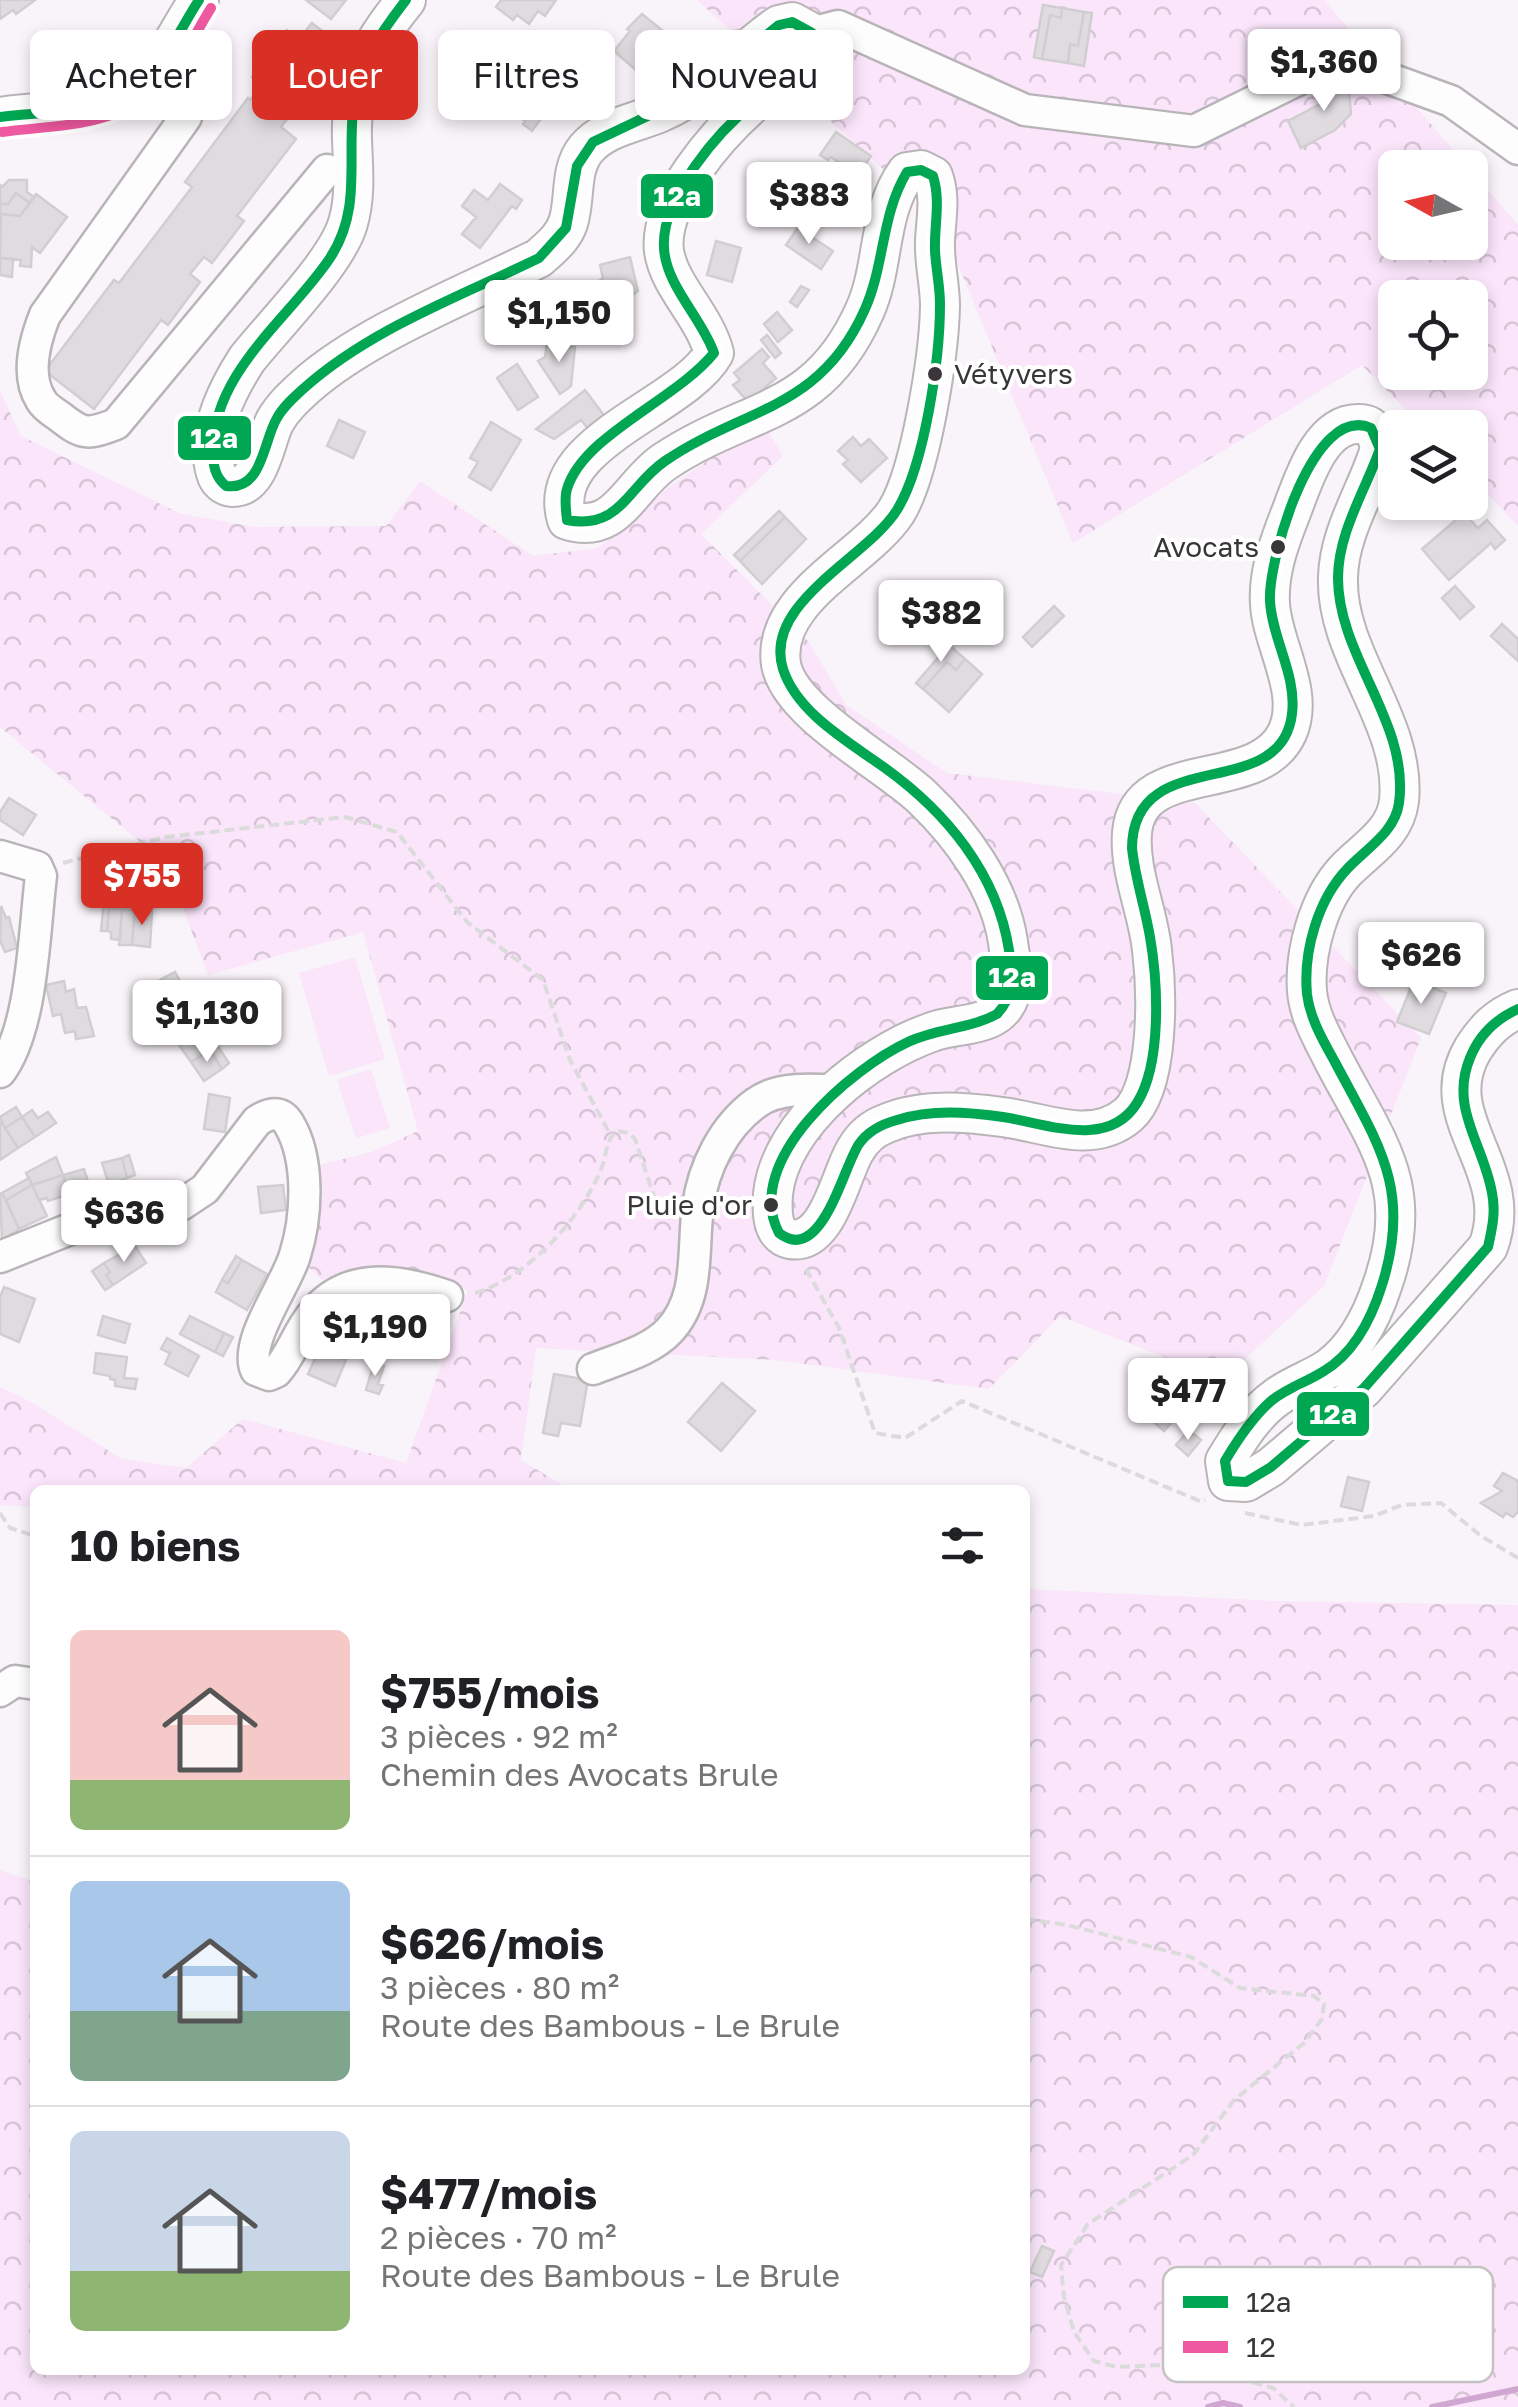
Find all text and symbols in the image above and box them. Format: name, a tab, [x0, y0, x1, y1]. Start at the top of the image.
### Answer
pin: $1,360	[1243, 29, 1405, 114]
chip: Acheter	[30, 30, 232, 120]
chip: Louer	[252, 30, 418, 120]
chip: Filtres	[438, 30, 615, 120]
chip: Nouveau	[635, 30, 853, 120]
text: $1,360	[1270, 42, 1378, 80]
north arrow	[1378, 150, 1488, 260]
map controls	[1378, 150, 1488, 520]
pin: $383	[750, 162, 868, 247]
line badge: 12a	[639, 172, 715, 220]
text: $383	[769, 175, 849, 213]
text: 12a	[653, 179, 701, 212]
pin: $1,150	[478, 280, 640, 365]
button: locate	[1378, 280, 1488, 390]
text: $1,150	[507, 293, 611, 331]
place label: Vétyvers	[954, 357, 1073, 390]
marker: Vétyvers	[925, 364, 945, 384]
button: layers	[1378, 410, 1488, 520]
line badge: 12a	[176, 414, 253, 462]
text: 12a	[190, 421, 238, 454]
place label: Avocats	[1153, 530, 1259, 563]
marker: Avocats	[1268, 537, 1288, 557]
pin: $382	[882, 580, 1000, 665]
text: $382	[901, 593, 981, 631]
pin: $755	[83, 843, 201, 928]
text: $755	[103, 856, 181, 894]
pin: $626	[1362, 922, 1480, 1007]
text: $626	[1380, 935, 1462, 973]
line badge: 12a	[974, 954, 1050, 1002]
text: 12a	[988, 960, 1036, 993]
pin: $1,130	[126, 980, 288, 1065]
text: $1,130	[155, 993, 259, 1031]
pin: $636	[65, 1180, 183, 1265]
place label: Pluie d'or	[626, 1188, 752, 1221]
text: $636	[83, 1193, 165, 1231]
marker: Pluie d'or	[761, 1195, 781, 1215]
pin: $1,190	[294, 1294, 456, 1379]
text: $1,190	[322, 1307, 428, 1345]
pin: $477	[1129, 1358, 1247, 1443]
text: $477	[1150, 1371, 1226, 1409]
line badge: 12a	[1295, 1390, 1371, 1438]
text: 12a	[1309, 1397, 1357, 1430]
icon: filters	[935, 1518, 990, 1573]
text: 10 biens	[70, 1520, 240, 1570]
text: $755/mois	[380, 1667, 599, 1717]
icon: home	[150, 1670, 270, 1790]
text: 3 pièces · 92 m²	[380, 1717, 618, 1755]
text: Chemin des Avocats Brule	[380, 1755, 779, 1793]
text: $626/mois	[380, 1918, 604, 1968]
icon: home	[150, 1921, 270, 2041]
text: 3 pièces · 80 m²	[380, 1968, 619, 2006]
text: Route des Bambous - Le Brule	[380, 2006, 840, 2044]
text: $477/mois	[380, 2168, 597, 2218]
icon: home	[150, 2171, 270, 2291]
text: 2 pièces · 70 m²	[380, 2218, 617, 2256]
text: Route des Bambous - Le Brule	[380, 2256, 840, 2294]
legend	[1163, 2267, 1493, 2382]
text: 12a	[1246, 2285, 1292, 2318]
text: 12	[1246, 2330, 1276, 2363]

